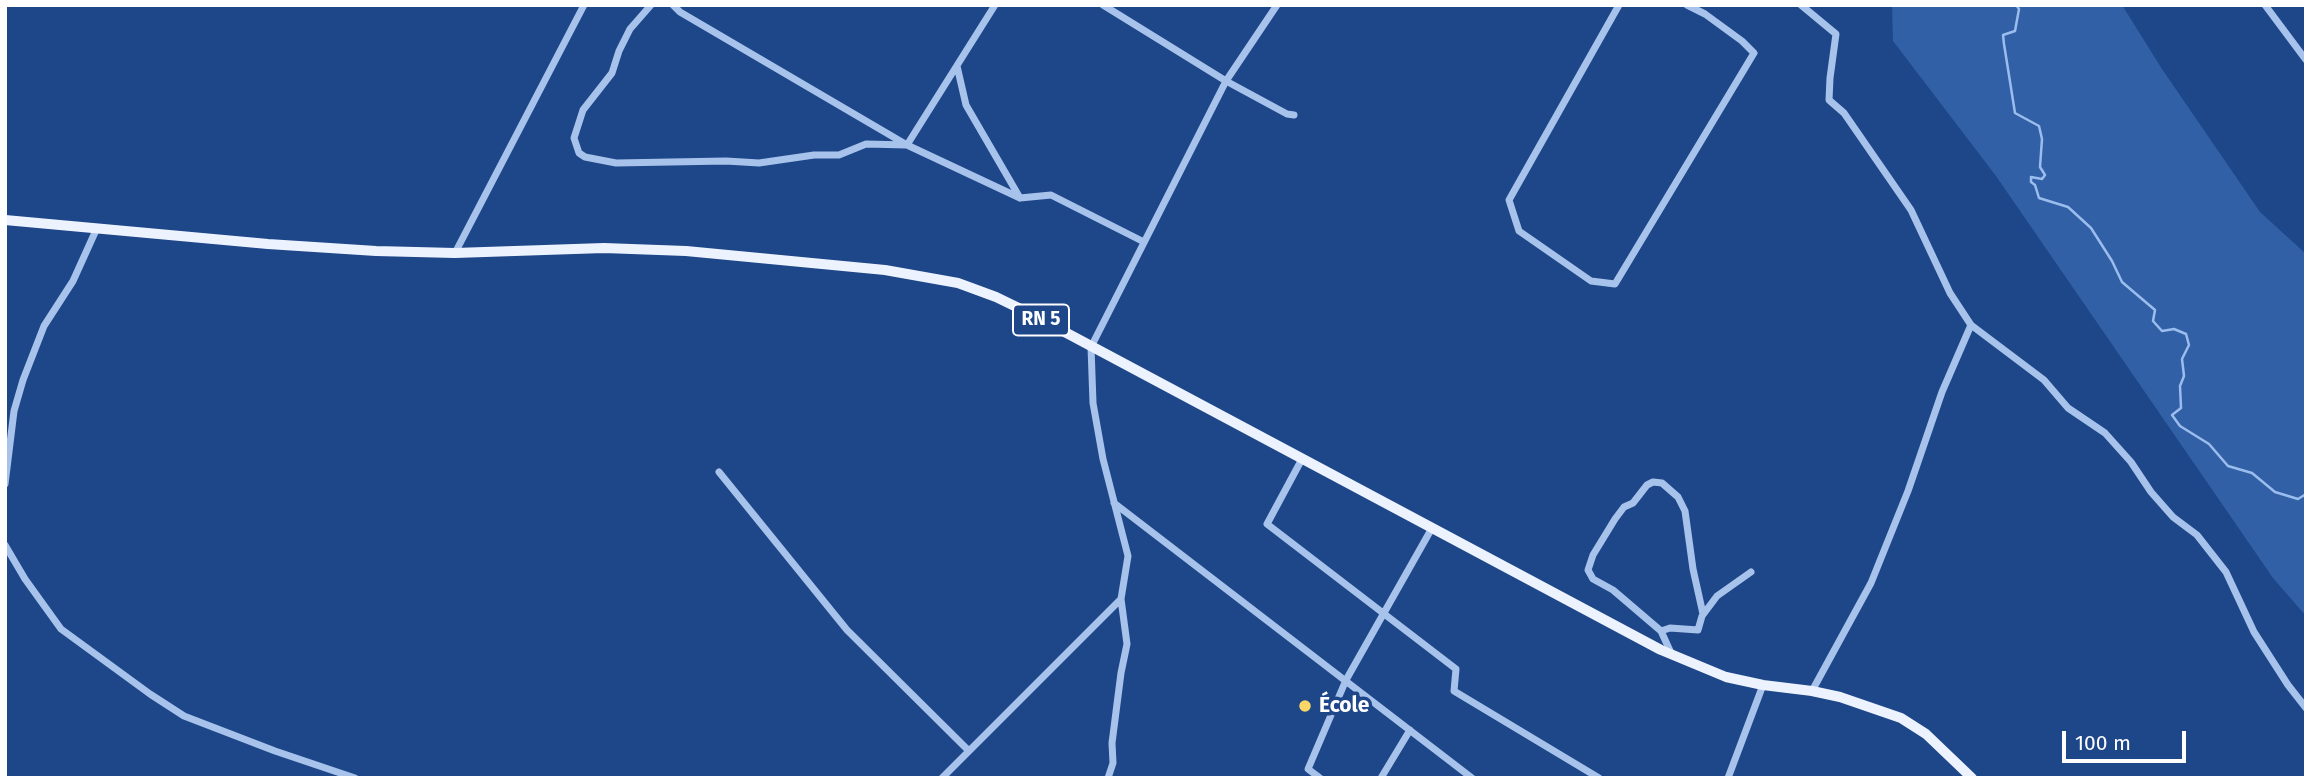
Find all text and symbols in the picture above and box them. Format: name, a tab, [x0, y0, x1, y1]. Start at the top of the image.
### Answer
road number: RN 5	[1013, 304, 1069, 336]
place label: École	[1319, 693, 1369, 719]
marker: École	[1297, 698, 1313, 714]
scale bar	[2066, 716, 2190, 760]
text: 100 m	[2075, 730, 2131, 756]

